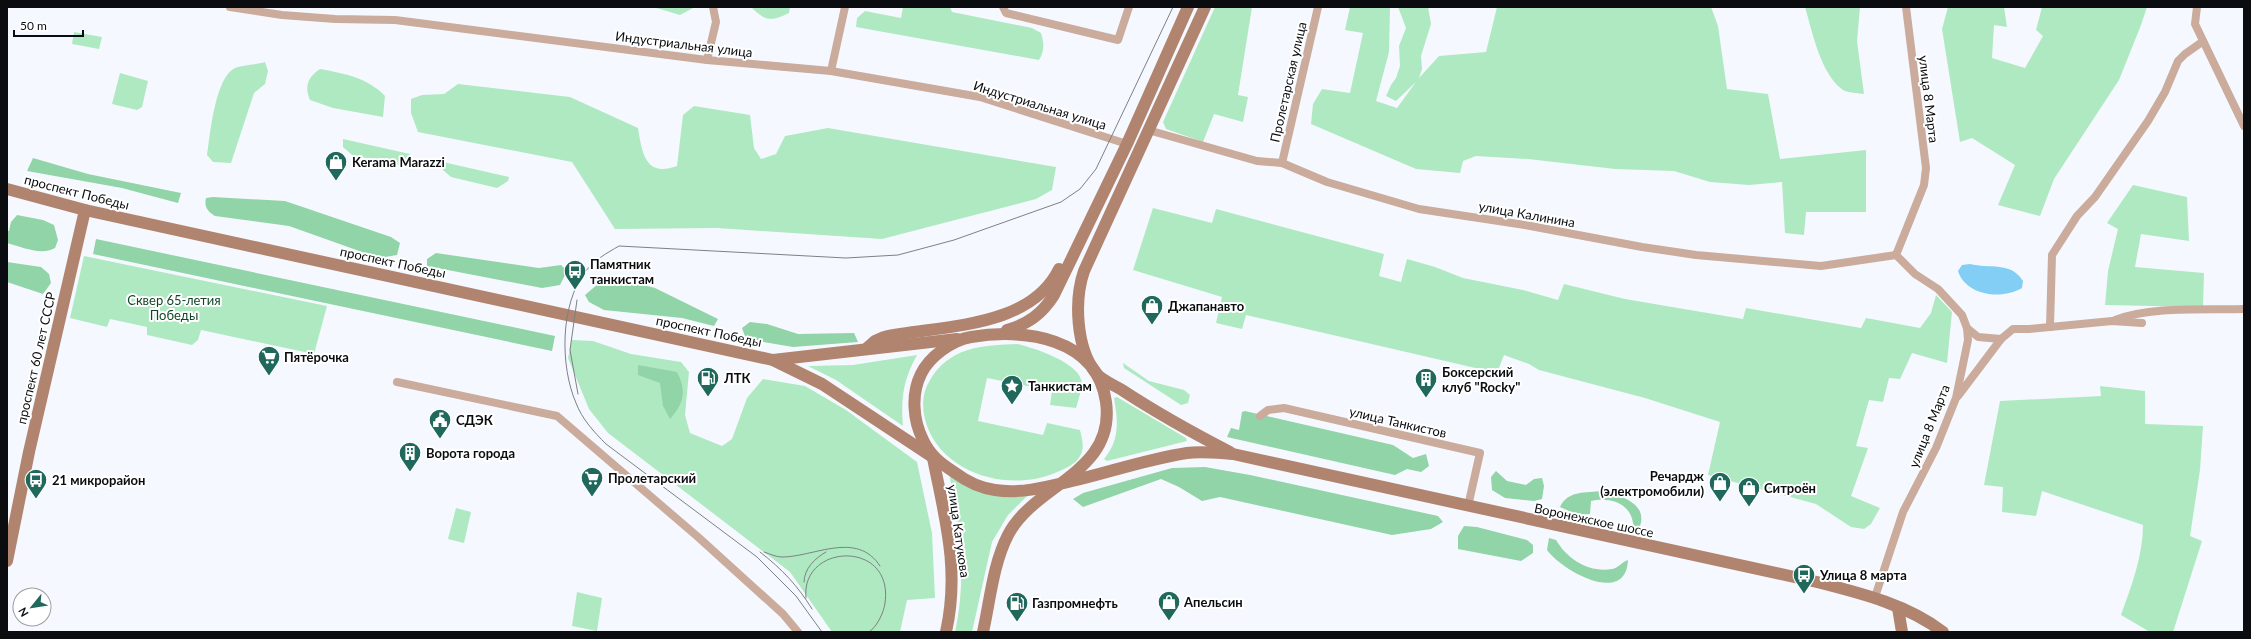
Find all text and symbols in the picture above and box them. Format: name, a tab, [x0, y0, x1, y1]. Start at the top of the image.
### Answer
scale bar	[14, 12, 83, 38]
text: 50 m	[20, 18, 47, 33]
street label: Пролетарская улица	[1266, 20, 1310, 144]
street label: Индустриальная улица	[614, 28, 754, 60]
street label: улица 8 Марта	[1916, 54, 1942, 144]
street label: Индустриальная улица	[972, 77, 1108, 133]
shop icon: Kerama Marazzi	[323, 149, 349, 182]
place label: Kerama Marazzi	[352, 154, 445, 170]
street label: проспект Победы	[23, 171, 131, 213]
street label: улица Калинина	[1478, 198, 1576, 230]
street label: проспект Победы	[339, 243, 447, 281]
place label: Памятник танкистам	[590, 256, 654, 287]
bus stop icon: Памятник танкистам	[562, 258, 588, 291]
street label: проспект 60 лет СССР	[13, 290, 59, 426]
park label: Сквер 65-летия Победы	[127, 292, 221, 323]
shop icon: Джапанавто	[1139, 293, 1165, 326]
place label: Джапанавто	[1168, 298, 1245, 314]
street label: проспект Победы	[655, 312, 763, 350]
supermarket icon: Пятёрочка	[256, 344, 282, 377]
place label: Пятёрочка	[284, 349, 349, 365]
place label: Боксерский клуб "Rocky"	[1442, 364, 1520, 395]
fuel station icon: ЛТК	[695, 365, 721, 398]
building icon: Боксерский клуб "Rocky"	[1413, 366, 1439, 399]
place label: ЛТК	[723, 370, 751, 386]
place icon: Танкистам	[999, 373, 1025, 406]
place label: Танкистам	[1028, 378, 1092, 394]
street label: улица 8 Марта	[1905, 382, 1953, 470]
street label: улица Танкистов	[1348, 403, 1448, 441]
public building icon: СДЭК	[427, 407, 453, 440]
place label: СДЭК	[456, 412, 494, 428]
building icon: Ворота города	[397, 440, 423, 473]
place label: Ворота города	[426, 445, 515, 461]
supermarket icon: Пролетарский	[579, 465, 605, 498]
bus stop icon: 21 микрорайон	[23, 467, 49, 500]
place label: Речардж (электромобили)	[1600, 468, 1704, 499]
place label: Пролетарский	[608, 470, 696, 486]
shop icon: Речардж (электромобили)	[1707, 470, 1733, 503]
place label: 21 микрорайон	[52, 472, 145, 488]
shop icon: Ситроён	[1736, 475, 1762, 508]
place label: Ситроён	[1764, 480, 1816, 496]
street label: улица Катукова	[945, 483, 973, 579]
street label: Воронежское шоссе	[1533, 500, 1655, 541]
bus stop icon: Улица 8 марта	[1791, 562, 1817, 595]
place label: Улица 8 марта	[1819, 567, 1907, 583]
north arrow	[12, 587, 52, 627]
shop icon: Апельсин	[1156, 589, 1182, 622]
fuel station icon: Газпромнефть	[1004, 590, 1030, 623]
place label: Апельсин	[1183, 594, 1243, 610]
place label: Газпромнефть	[1032, 595, 1119, 611]
text: N	[15, 605, 31, 619]

